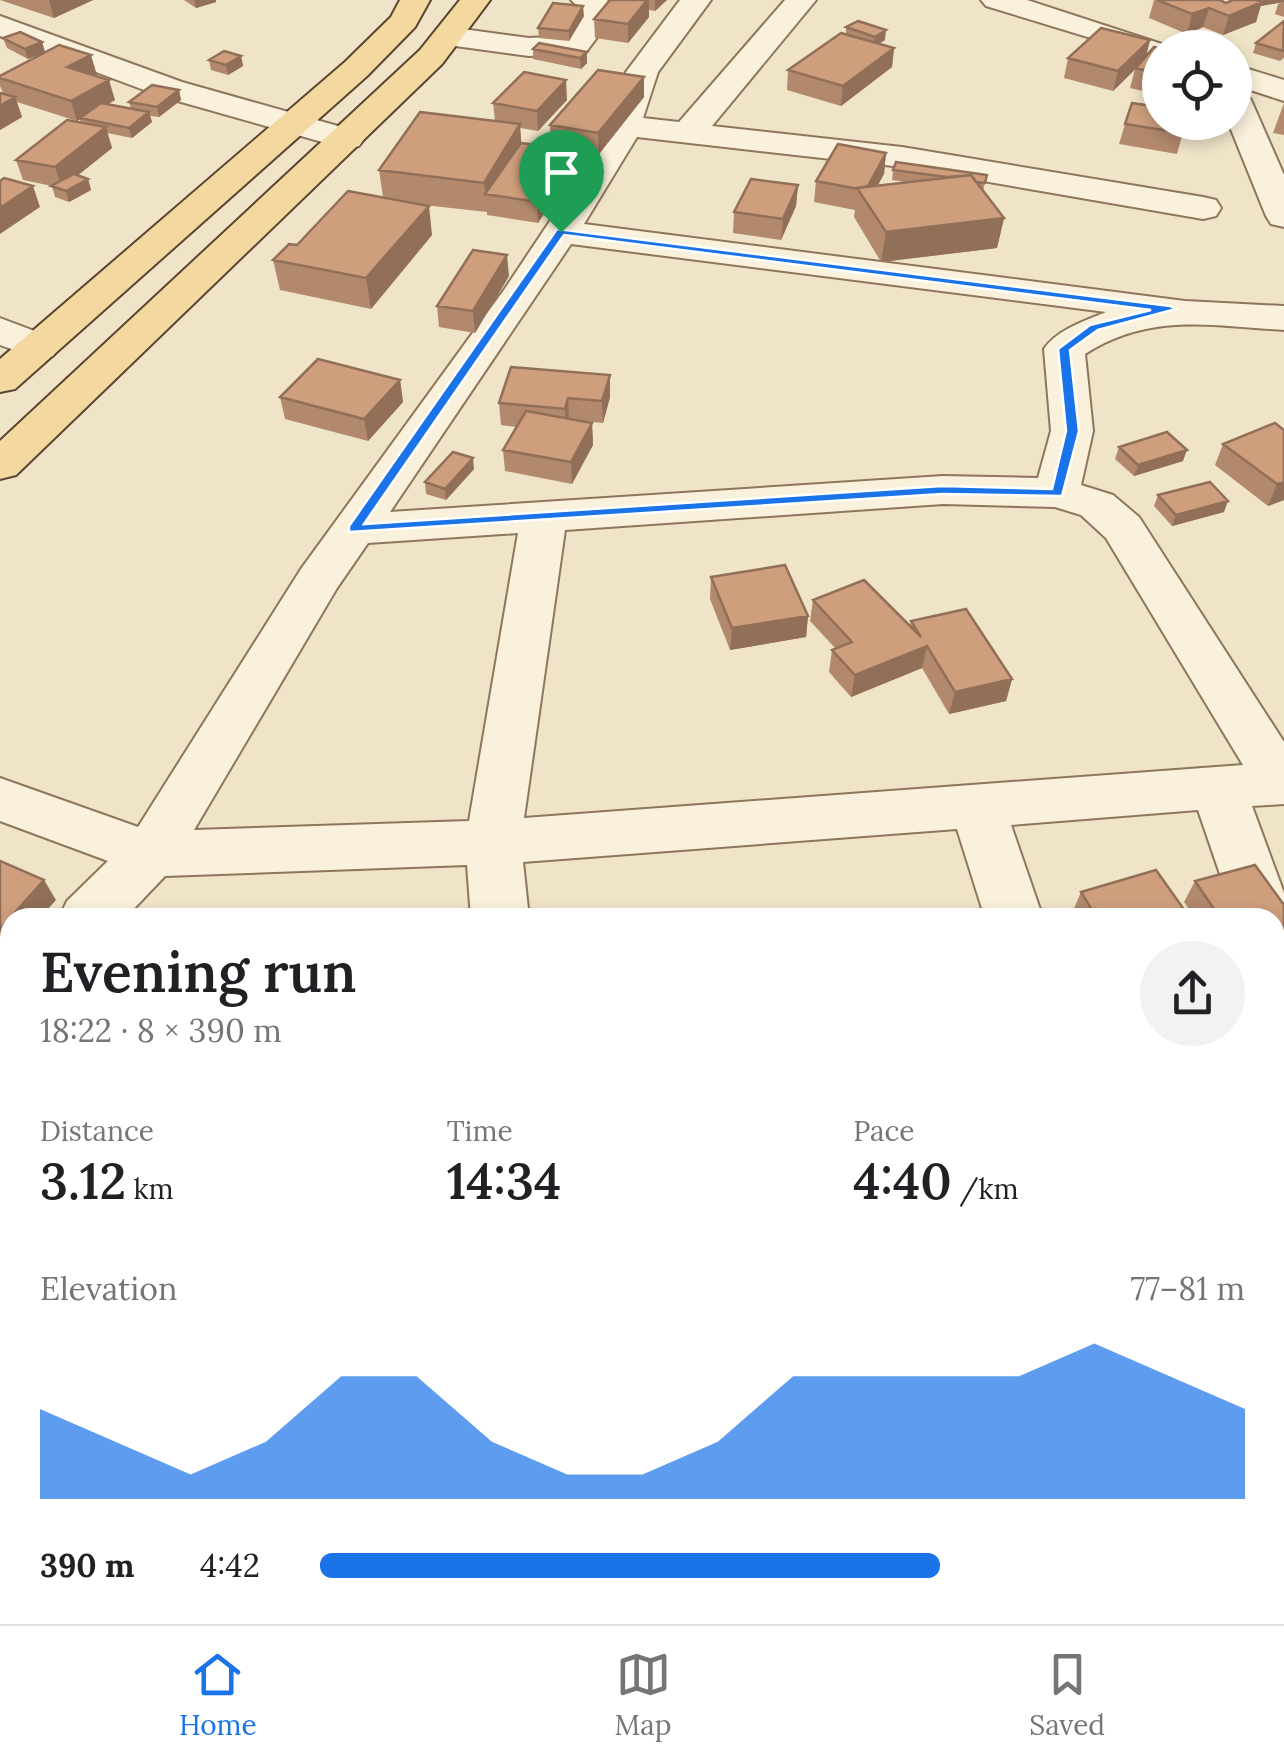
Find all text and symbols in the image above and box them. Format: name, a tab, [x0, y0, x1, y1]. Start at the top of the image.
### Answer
map controls	[1142, 30, 1252, 140]
button: locate	[1142, 30, 1252, 140]
pin	[519, 130, 604, 233]
icon: arrive	[534, 145, 589, 200]
text: Evening run	[40, 937, 357, 1007]
button: share	[1140, 941, 1245, 1046]
text: 18:22 · 8 × 390 m	[40, 1010, 282, 1051]
text: Distance	[40, 1113, 154, 1149]
text: Time	[447, 1113, 513, 1149]
text: Pace	[853, 1113, 914, 1149]
text: 3.12	[40, 1149, 126, 1213]
text: 14:34	[447, 1149, 561, 1213]
text: 4:40	[853, 1149, 952, 1213]
text: km	[126, 1171, 174, 1207]
text: /km	[952, 1171, 1019, 1207]
text: Elevation	[40, 1268, 177, 1309]
text: 77–81 m	[1131, 1268, 1245, 1309]
text: 390 m	[40, 1545, 135, 1586]
text: 4:42	[200, 1545, 260, 1586]
tab: Home	[179, 1647, 257, 1743]
tab: Map	[615, 1647, 671, 1743]
tab: Saved	[1029, 1647, 1105, 1743]

